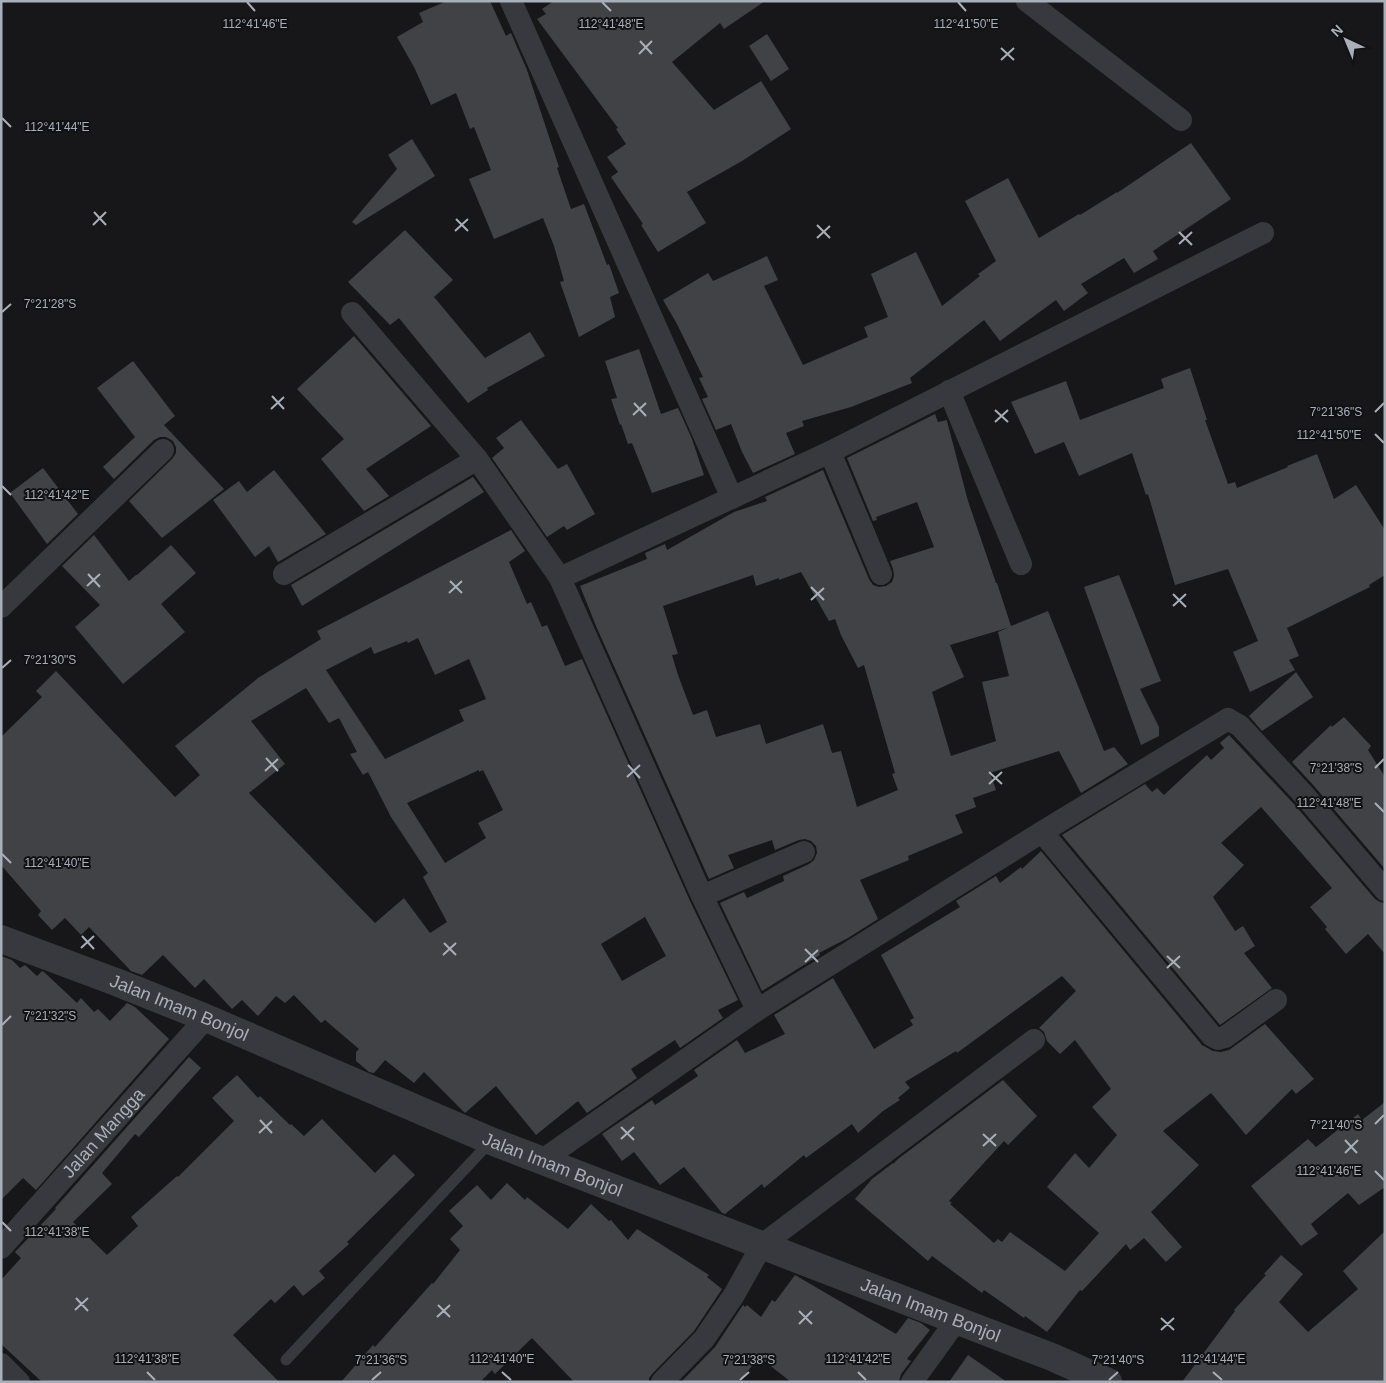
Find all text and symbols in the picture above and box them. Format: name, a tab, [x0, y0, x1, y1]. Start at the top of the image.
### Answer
north arrow	[1321, 15, 1371, 65]
text: 112°41'46"E	[222, 17, 288, 31]
text: 112°41'48"E	[578, 17, 644, 31]
text: 112°41'50"E	[933, 17, 999, 31]
text: N	[1328, 21, 1346, 40]
text: 112°41'44"E	[24, 120, 90, 134]
text: 7°21'28"S	[24, 297, 76, 311]
text: 7°21'36"S	[1310, 405, 1362, 419]
text: 112°41'50"E	[1296, 428, 1362, 442]
text: 112°41'42"E	[24, 488, 90, 502]
text: 7°21'30"S	[24, 653, 76, 667]
text: 7°21'38"S	[1310, 761, 1362, 775]
text: 112°41'48"E	[1296, 796, 1362, 810]
text: 112°41'40"E	[24, 856, 90, 870]
street label: Jalan Imam Bonjol	[107, 971, 252, 1045]
text: 7°21'32"S	[24, 1009, 76, 1023]
street label: Jalan Mangga	[58, 1083, 149, 1182]
text: 7°21'40"S	[1310, 1118, 1362, 1132]
street label: Jalan Imam Bonjol	[480, 1129, 625, 1201]
text: 112°41'46"E	[1296, 1164, 1362, 1178]
text: 112°41'38"E	[24, 1225, 90, 1239]
street label: Jalan Imam Bonjol	[858, 1274, 1003, 1346]
text: 112°41'38"E	[114, 1352, 180, 1366]
text: 112°41'40"E	[469, 1352, 535, 1366]
text: 112°41'42"E	[825, 1352, 891, 1366]
text: 112°41'44"E	[1180, 1352, 1246, 1366]
text: 7°21'36"S	[355, 1353, 407, 1367]
text: 7°21'38"S	[723, 1353, 775, 1367]
text: 7°21'40"S	[1092, 1353, 1144, 1367]

